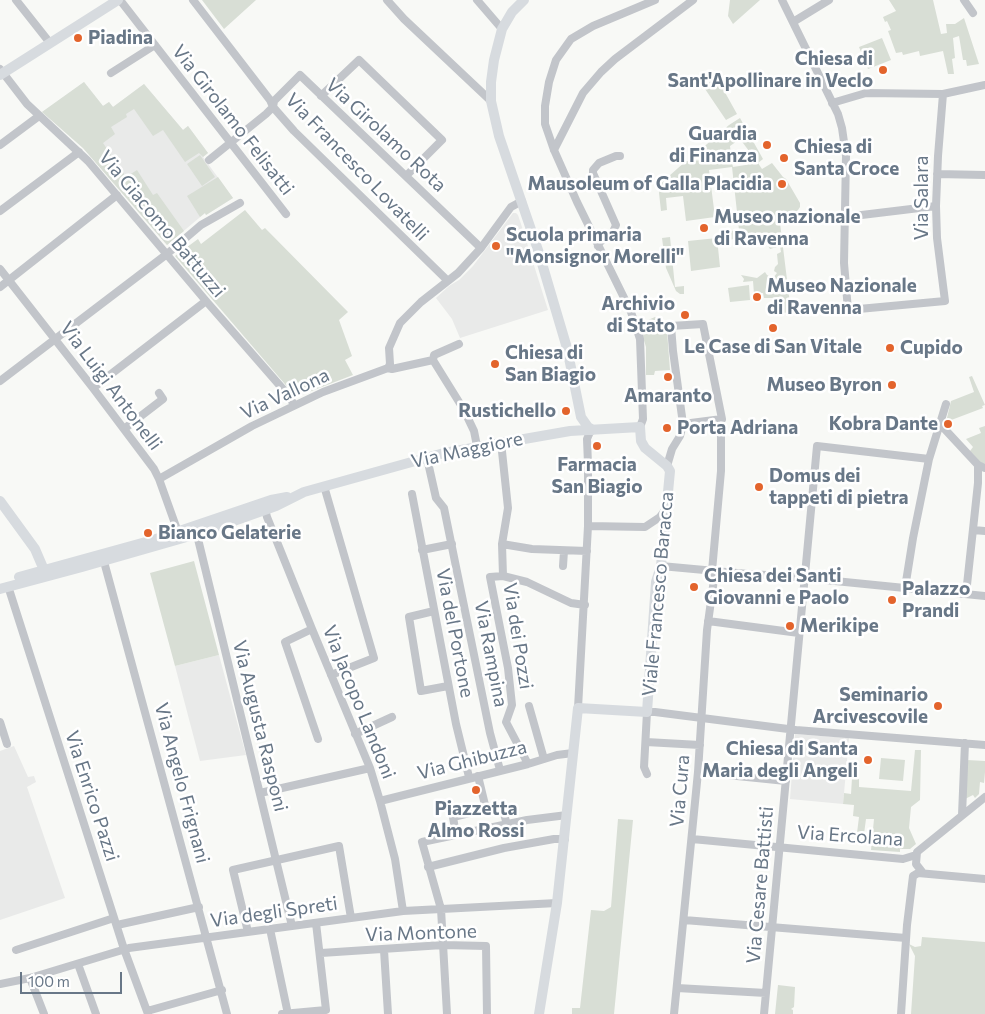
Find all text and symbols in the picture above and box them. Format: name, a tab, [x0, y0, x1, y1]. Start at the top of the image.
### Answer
place label: Piadina	[88, 27, 153, 49]
marker: Piadina	[72, 32, 84, 44]
street label: Via Girolamo Felisatti	[167, 40, 299, 200]
place label: Chiesa di Sant'Apollinare in Veclo	[668, 48, 873, 92]
marker: Chiesa di Sant'Apollinare in Veclo	[877, 64, 889, 76]
street label: Via Girolamo Rota	[321, 73, 451, 197]
street label: Via Francesco Lovatelli	[281, 88, 433, 246]
place label: Guardia di Finanza	[669, 123, 757, 167]
place label: Chiesa di Santa Croce	[794, 136, 899, 180]
marker: Guardia di Finanza	[761, 139, 773, 151]
street label: Via Giacomo Battuzzi	[94, 146, 230, 302]
marker: Chiesa di Santa Croce	[778, 152, 790, 164]
street label: Via Salara	[911, 156, 933, 240]
place label: Mausoleum of Galla Placidia	[528, 173, 772, 195]
marker: Mausoleum of Galla Placidia	[776, 178, 788, 190]
place label: Museo nazionale di Ravenna	[714, 206, 860, 250]
marker: Museo nazionale di Ravenna	[698, 222, 710, 234]
place label: Scuola primaria "Monsignor Morelli"	[506, 224, 684, 268]
marker: Scuola primaria "Monsignor Morelli"	[490, 240, 502, 252]
place label: Museo Nazionale di Ravenna	[767, 275, 917, 319]
marker: Museo Nazionale di Ravenna	[751, 291, 763, 303]
place label: Archivio di Stato	[601, 293, 675, 337]
marker: Archivio di Stato	[679, 309, 691, 321]
street label: Via Luigi Antonelli	[55, 317, 167, 455]
marker: Le Case di San Vitale	[767, 322, 779, 334]
place label: Le Case di San Vitale	[684, 336, 862, 358]
place label: Cupido	[900, 337, 963, 359]
place label: Chiesa di San Biagio	[505, 342, 596, 386]
marker: Cupido	[884, 342, 896, 354]
marker: Chiesa di San Biagio	[489, 358, 501, 370]
street label: Via Vallona	[237, 364, 333, 424]
marker: Amaranto	[662, 371, 674, 383]
place label: Museo Byron	[766, 374, 882, 396]
marker: Museo Byron	[886, 379, 898, 391]
place label: Amaranto	[624, 385, 712, 407]
place label: Rustichello	[458, 400, 556, 422]
marker: Rustichello	[560, 405, 572, 417]
place label: Kobra Dante	[829, 413, 938, 435]
place label: Porta Adriana	[677, 417, 798, 439]
marker: Kobra Dante	[942, 418, 954, 430]
marker: Porta Adriana	[661, 422, 673, 434]
street label: Via Maggiore	[409, 427, 525, 473]
marker: Farmacia San Biagio	[591, 440, 603, 452]
place label: Farmacia San Biagio	[551, 454, 643, 498]
place label: Domus dei tappeti di pietra	[769, 465, 909, 509]
marker: Domus dei tappeti di pietra	[753, 481, 765, 493]
street label: Viale Francesco Baracca	[638, 490, 678, 698]
place label: Bianco Gelaterie	[158, 522, 301, 544]
marker: Bianco Gelaterie	[142, 527, 154, 539]
place label: Chiesa dei Santi Giovanni e Paolo	[704, 565, 849, 609]
street label: Via del Portone	[431, 566, 479, 700]
place label: Palazzo Prandi	[902, 578, 970, 622]
street label: Via dei Pozzi	[498, 581, 538, 691]
marker: Chiesa dei Santi Giovanni e Paolo	[688, 581, 700, 593]
marker: Palazzo Prandi	[886, 594, 898, 606]
street label: Via Rampina	[470, 599, 512, 709]
place label: Merikipe	[800, 615, 879, 637]
marker: Merikipe	[784, 620, 796, 632]
street label: Via Jacopo Landoni	[318, 622, 400, 782]
street label: Via Augusta Rasponi	[228, 638, 292, 814]
place label: Seminario Arcivescovile	[813, 684, 928, 728]
street label: Via Angelo Frignani	[150, 700, 214, 866]
marker: Seminario Arcivescovile	[932, 700, 944, 712]
street label: Via Enrico Pazzi	[60, 728, 124, 864]
street label: Via Ghibuzza	[415, 735, 529, 785]
place label: Chiesa di Santa Maria degli Angeli	[702, 738, 858, 782]
street label: Via Cura	[665, 754, 695, 828]
marker: Chiesa di Santa Maria degli Angeli	[862, 754, 874, 766]
marker: Piazzetta Almo Rossi	[470, 784, 482, 796]
place label: Piazzetta Almo Rossi	[428, 798, 524, 842]
street label: Via Cesare Battisti	[742, 805, 778, 965]
street label: Via Ercolana	[796, 821, 904, 851]
street label: Via degli Spreti	[209, 892, 339, 932]
street label: Via Montone	[365, 920, 477, 946]
scale bar	[22, 962, 125, 994]
text: 100 m	[28, 972, 70, 990]

